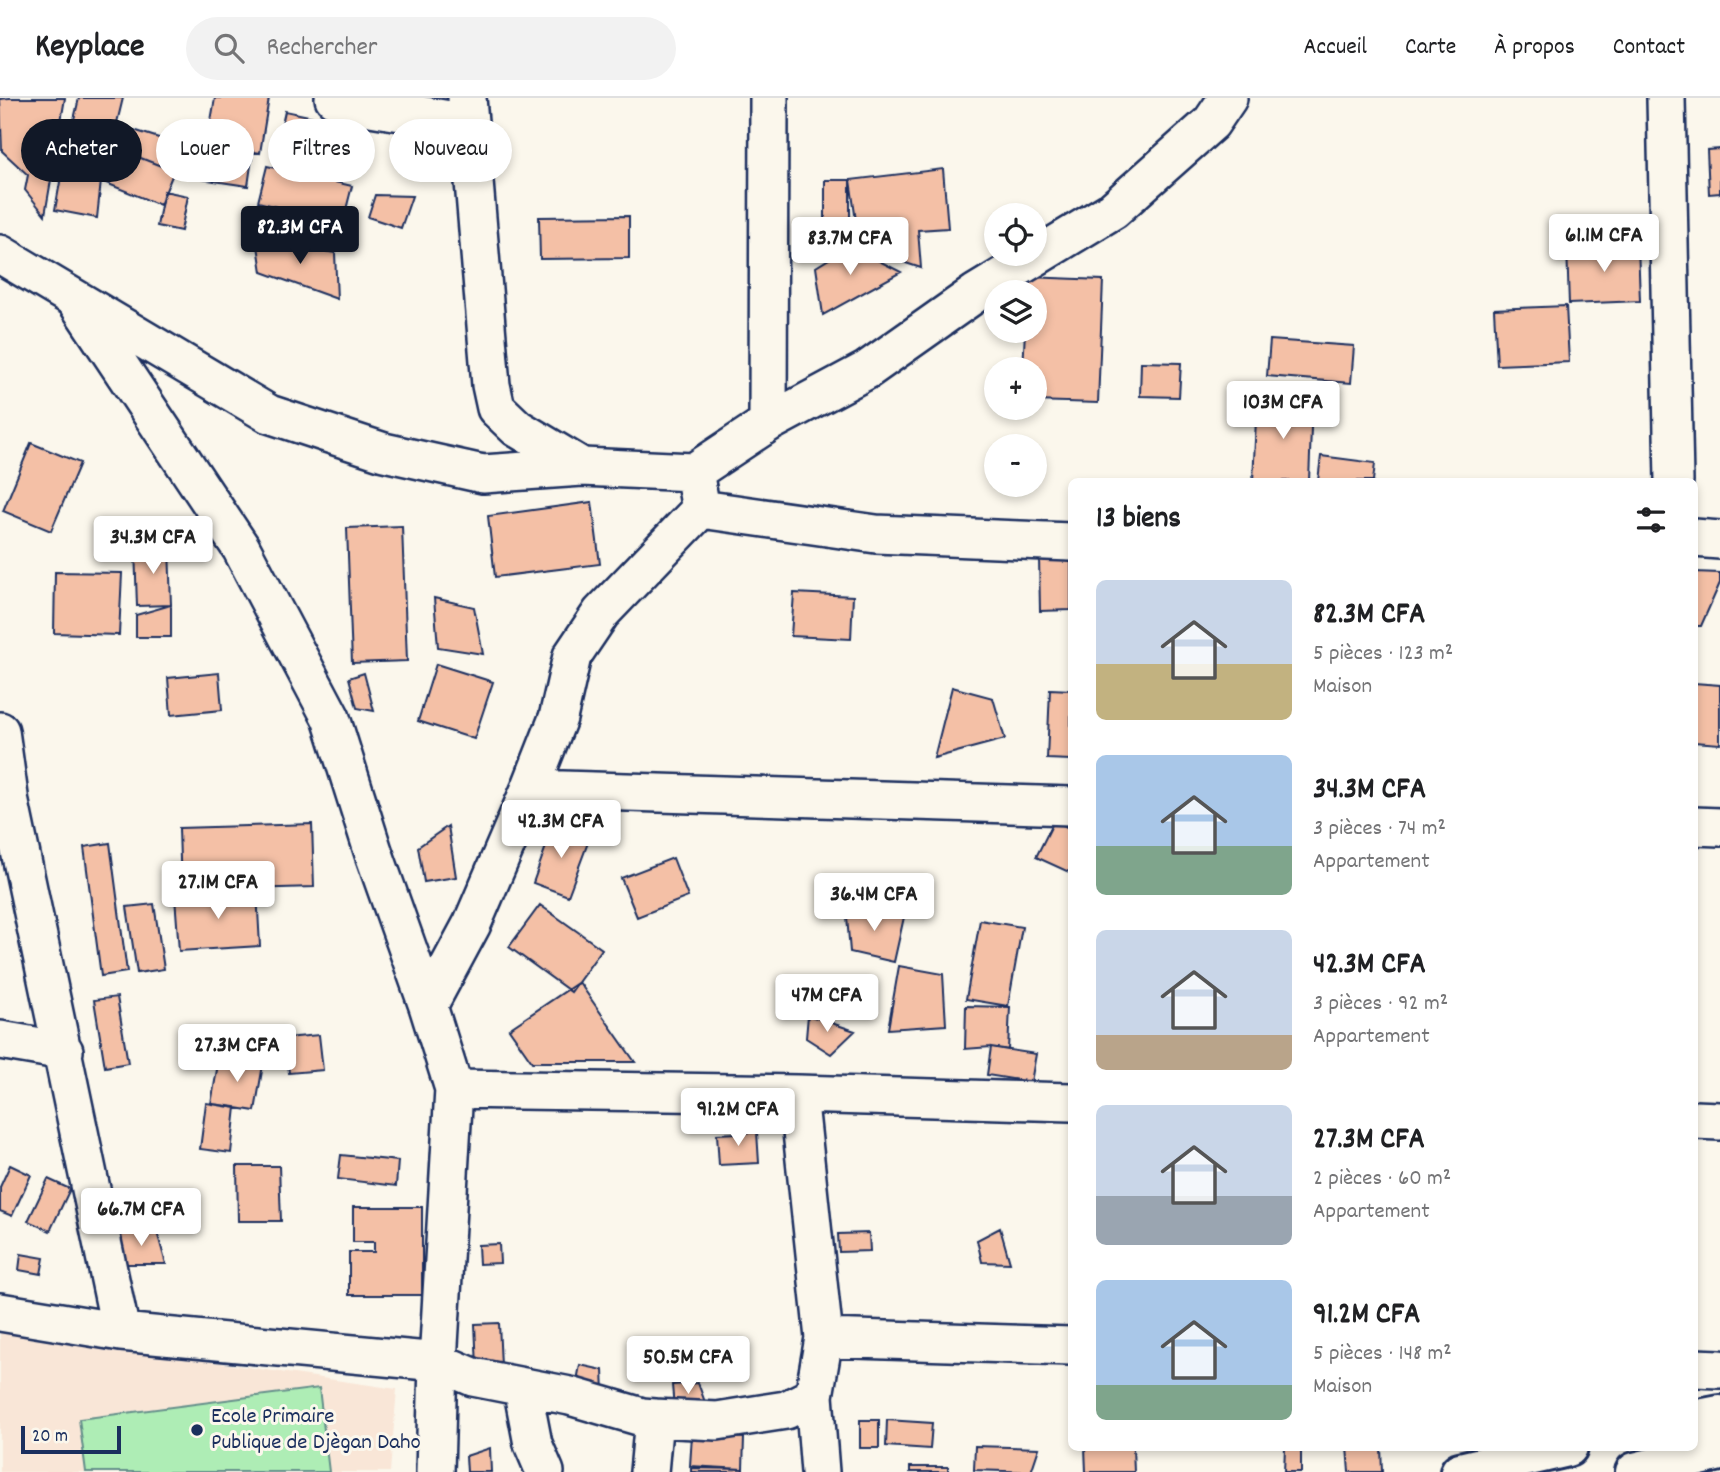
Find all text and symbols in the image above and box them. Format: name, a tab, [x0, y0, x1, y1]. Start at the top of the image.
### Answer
search box	[186, 17, 676, 80]
text: Keyplace	[35, 25, 144, 72]
icon: search	[210, 29, 248, 67]
text: Rechercher	[266, 30, 377, 67]
text: Accueil	[1303, 31, 1367, 65]
text: Carte	[1405, 31, 1456, 65]
text: À propos	[1494, 31, 1575, 65]
text: Contact	[1613, 31, 1685, 65]
chip: Acheter	[21, 119, 142, 182]
chip: Louer	[156, 119, 254, 182]
chip: Filtres	[268, 119, 375, 182]
chip: Nouveau	[389, 119, 512, 182]
map controls	[984, 203, 1047, 497]
button: locate	[984, 203, 1047, 266]
pin: 82.3M CFA	[220, 206, 380, 266]
text: 82.3M CFA	[257, 212, 343, 245]
pin: 61.1M CFA	[1524, 214, 1684, 274]
pin: 83.7M CFA	[770, 218, 930, 277]
text: 61.1M CFA	[1565, 220, 1643, 253]
text: 83.7M CFA	[808, 223, 893, 256]
button: layers	[984, 280, 1047, 343]
button: +	[984, 357, 1047, 420]
pin: 103M CFA	[1211, 382, 1355, 441]
text: 103M CFA	[1243, 387, 1323, 420]
button: −	[984, 434, 1047, 497]
text: 13 biens	[1096, 499, 1181, 542]
icon: filters	[1632, 501, 1670, 539]
pin: 34.3M CFA	[73, 517, 233, 576]
text: 34.3M CFA	[110, 522, 196, 555]
text: 82.3M CFA	[1313, 595, 1425, 638]
icon: home	[1152, 608, 1236, 692]
text: 5 pièces · 123 m²	[1313, 638, 1453, 671]
text: Maison	[1313, 671, 1372, 704]
text: 34.3M CFA	[1313, 770, 1426, 813]
icon: home	[1152, 783, 1236, 867]
pin: 42.3M CFA	[481, 800, 641, 860]
text: 42.3M CFA	[518, 806, 604, 839]
text: 3 pièces · 74 m²	[1313, 813, 1446, 846]
text: Appartement	[1313, 846, 1430, 879]
pin: 27.1M CFA	[138, 862, 298, 921]
text: 27.1M CFA	[178, 867, 258, 900]
pin: 36.4M CFA	[794, 874, 954, 933]
text: 36.4M CFA	[830, 879, 918, 912]
text: 42.3M CFA	[1313, 945, 1426, 988]
icon: home	[1152, 958, 1236, 1042]
pin: 47M CFA	[762, 974, 892, 1034]
text: 47M CFA	[791, 980, 863, 1013]
text: 3 pièces · 92 m²	[1313, 988, 1448, 1021]
text: Appartement	[1313, 1021, 1430, 1054]
pin: 27.3M CFA	[157, 1024, 317, 1084]
text: 27.3M CFA	[194, 1030, 280, 1063]
pin: 91.2M CFA	[658, 1088, 818, 1148]
text: 91.2M CFA	[697, 1094, 779, 1127]
text: 27.3M CFA	[1313, 1120, 1425, 1163]
icon: home	[1152, 1133, 1236, 1217]
text: 2 pièces · 60 m²	[1313, 1163, 1451, 1196]
pin: 66.7M CFA	[61, 1188, 221, 1248]
text: 66.7M CFA	[97, 1194, 185, 1227]
text: Appartement	[1313, 1196, 1430, 1229]
text: 91.2M CFA	[1313, 1295, 1420, 1338]
icon: home	[1152, 1308, 1236, 1392]
pin: 50.5M CFA	[608, 1336, 768, 1396]
text: 5 pièces · 148 m²	[1313, 1338, 1452, 1371]
text: 50.5M CFA	[643, 1342, 733, 1375]
text: Maison	[1313, 1371, 1372, 1404]
place label: Ecole Primaire Publique de Djègan Daho	[211, 1401, 421, 1460]
marker: Ecole Primaire Publique de Djègan Daho	[189, 1422, 205, 1438]
scale bar	[21, 1423, 121, 1455]
text: 20 m	[32, 1424, 68, 1451]

